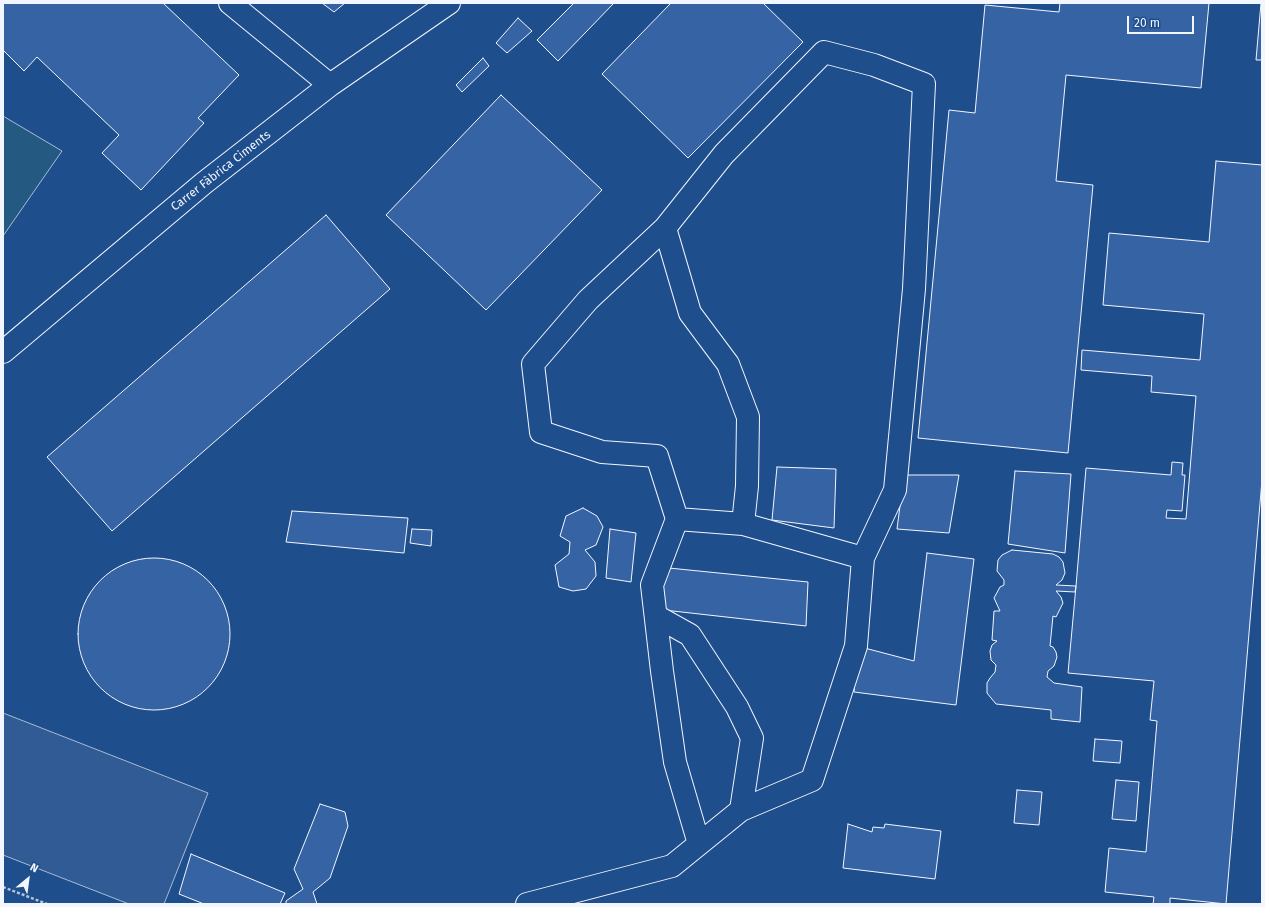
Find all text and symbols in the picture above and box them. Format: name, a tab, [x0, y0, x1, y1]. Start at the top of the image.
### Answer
scale bar	[1129, 8, 1196, 34]
text: 20 m	[1134, 16, 1160, 30]
street label: Carrer Fàbrica Ciments	[168, 128, 274, 214]
north arrow	[8, 859, 48, 899]
text: N	[28, 861, 40, 876]

